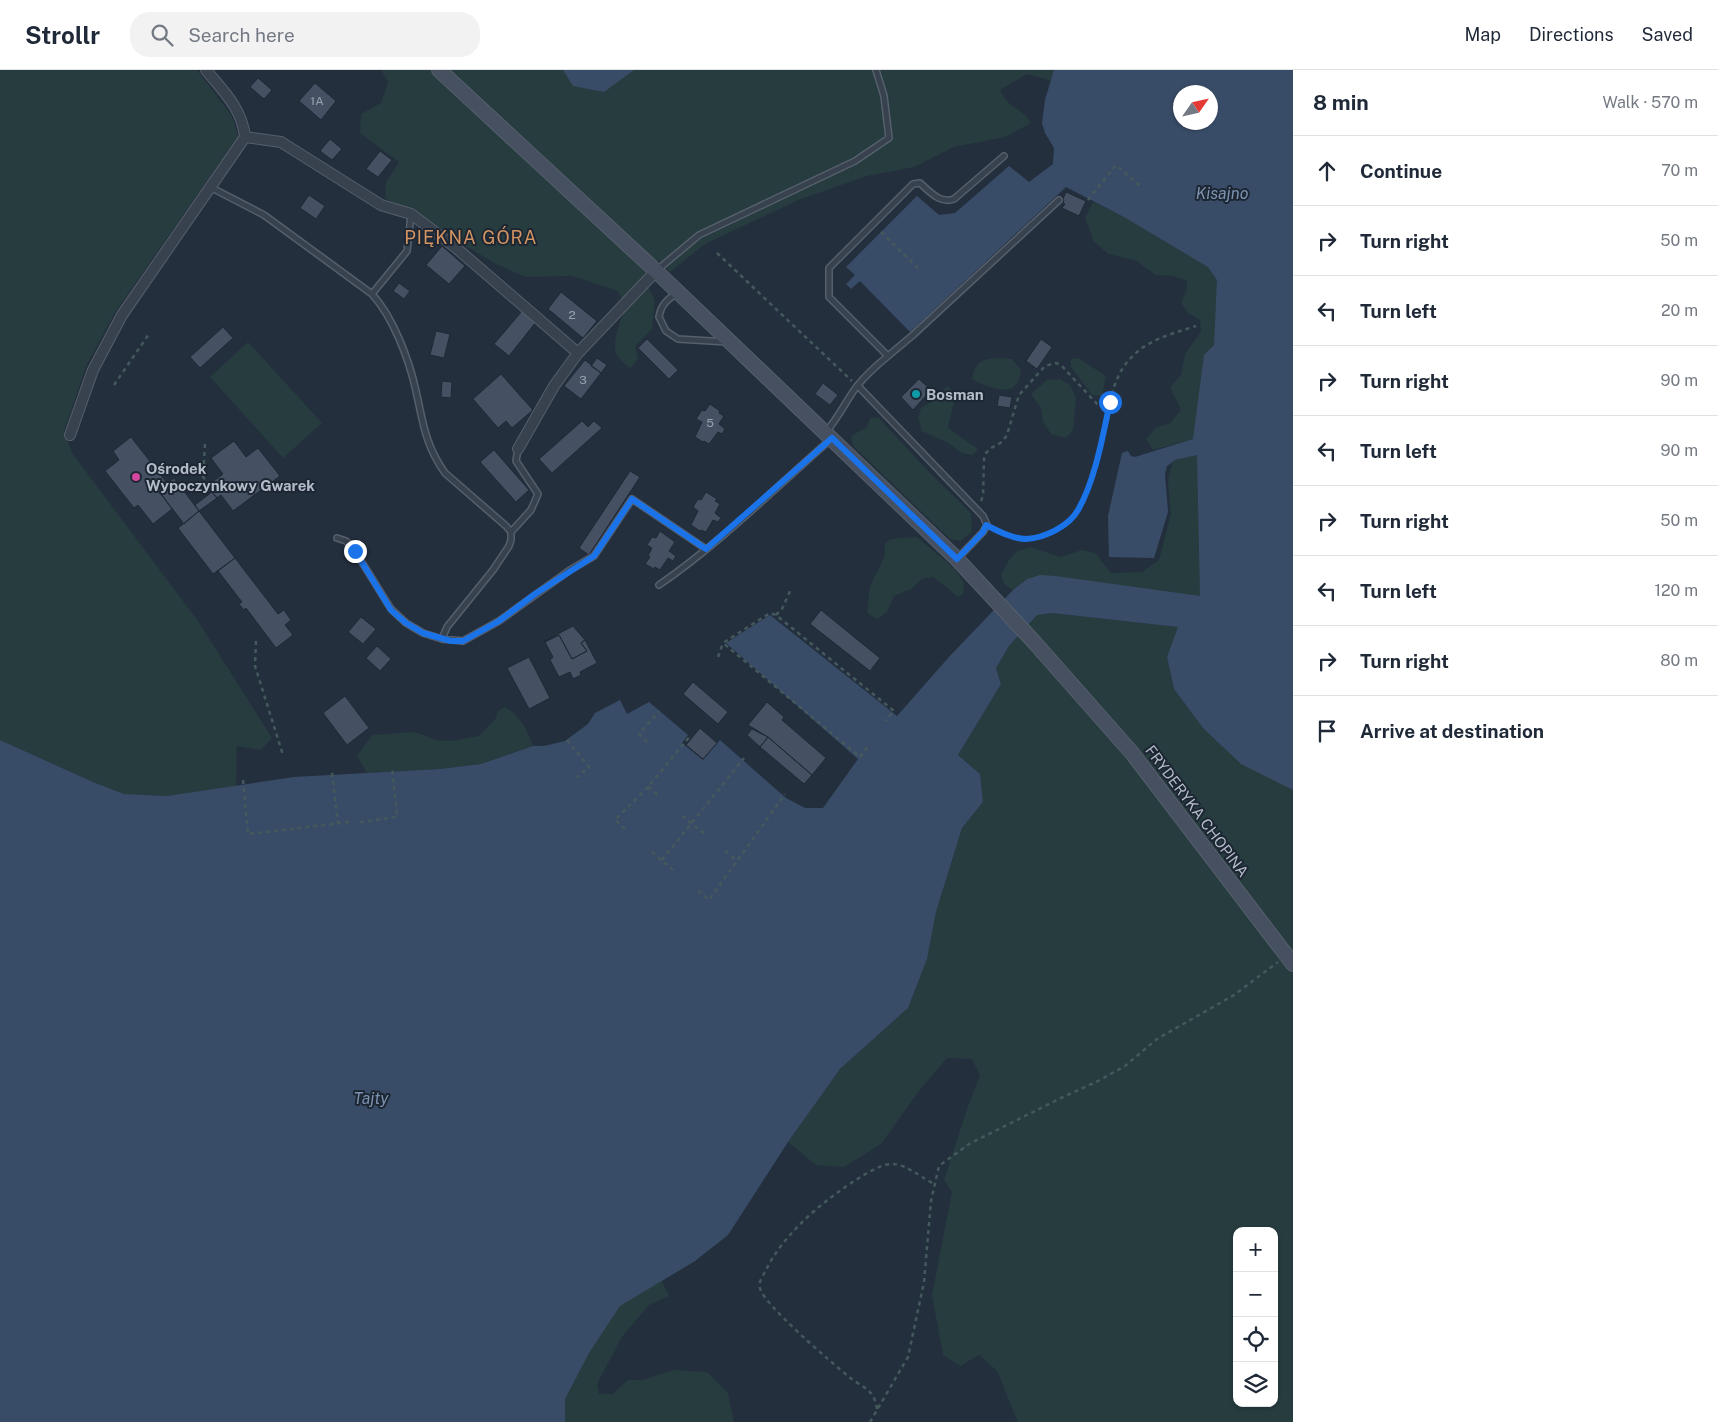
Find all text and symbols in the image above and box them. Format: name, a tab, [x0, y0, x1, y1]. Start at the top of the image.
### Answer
search box	[130, 12, 480, 57]
text: Strollr	[25, 21, 100, 49]
icon: search	[148, 21, 176, 49]
text: Search here	[188, 24, 295, 46]
text: Map	[1464, 24, 1501, 45]
text: Directions	[1529, 24, 1614, 45]
text: Saved	[1642, 24, 1693, 45]
north arrow	[1173, 85, 1218, 130]
text: 8 min	[1313, 90, 1369, 115]
text: Walk · 570 m	[1602, 93, 1698, 112]
house number: 1A	[310, 94, 324, 108]
icon: ahead	[1313, 157, 1341, 185]
text: Continue	[1360, 160, 1442, 182]
text: 70 m	[1661, 161, 1698, 180]
water label: Kisajno	[1196, 184, 1249, 203]
district label: PIĘKNA GÓRA	[404, 226, 538, 248]
icon: right	[1313, 227, 1341, 255]
text: Turn right	[1360, 230, 1449, 252]
text: 50 m	[1660, 231, 1698, 250]
icon: left	[1313, 297, 1341, 325]
text: Turn left	[1360, 300, 1437, 322]
text: 20 m	[1661, 301, 1698, 320]
house number: 2	[568, 308, 576, 322]
icon: right	[1313, 367, 1341, 395]
text: Turn right	[1360, 370, 1449, 392]
text: 90 m	[1661, 371, 1698, 390]
house number: 3	[579, 373, 587, 387]
place label: Bosman	[926, 386, 984, 403]
marker: Bosman	[910, 388, 922, 400]
route start	[1099, 391, 1122, 414]
house number: 5	[706, 416, 714, 430]
icon: left	[1313, 437, 1341, 465]
text: Turn left	[1360, 440, 1437, 462]
text: 90 m	[1661, 441, 1698, 460]
place label: Ośrodek Wypoczynkowy Gwarek	[146, 460, 315, 494]
marker: Ośrodek Wypoczynkowy Gwarek	[130, 471, 142, 483]
icon: right	[1313, 507, 1341, 535]
text: Turn right	[1360, 510, 1449, 532]
text: 50 m	[1660, 511, 1698, 530]
route end	[344, 540, 367, 563]
icon: left	[1313, 577, 1341, 605]
text: Turn left	[1360, 580, 1437, 602]
text: 120 m	[1654, 581, 1698, 600]
icon: right	[1313, 647, 1341, 675]
text: Turn right	[1360, 650, 1449, 672]
text: 80 m	[1660, 651, 1698, 670]
icon: arrive	[1313, 717, 1341, 745]
text: Arrive at destination	[1360, 720, 1544, 742]
street label: FRYDERYKA CHOPINA	[1142, 742, 1252, 880]
water label: Tajty	[354, 1089, 389, 1108]
map controls	[1233, 1227, 1278, 1407]
button: +	[1233, 1227, 1278, 1272]
button: −	[1233, 1272, 1278, 1317]
button: locate	[1233, 1317, 1278, 1362]
button: layers	[1233, 1362, 1278, 1407]

